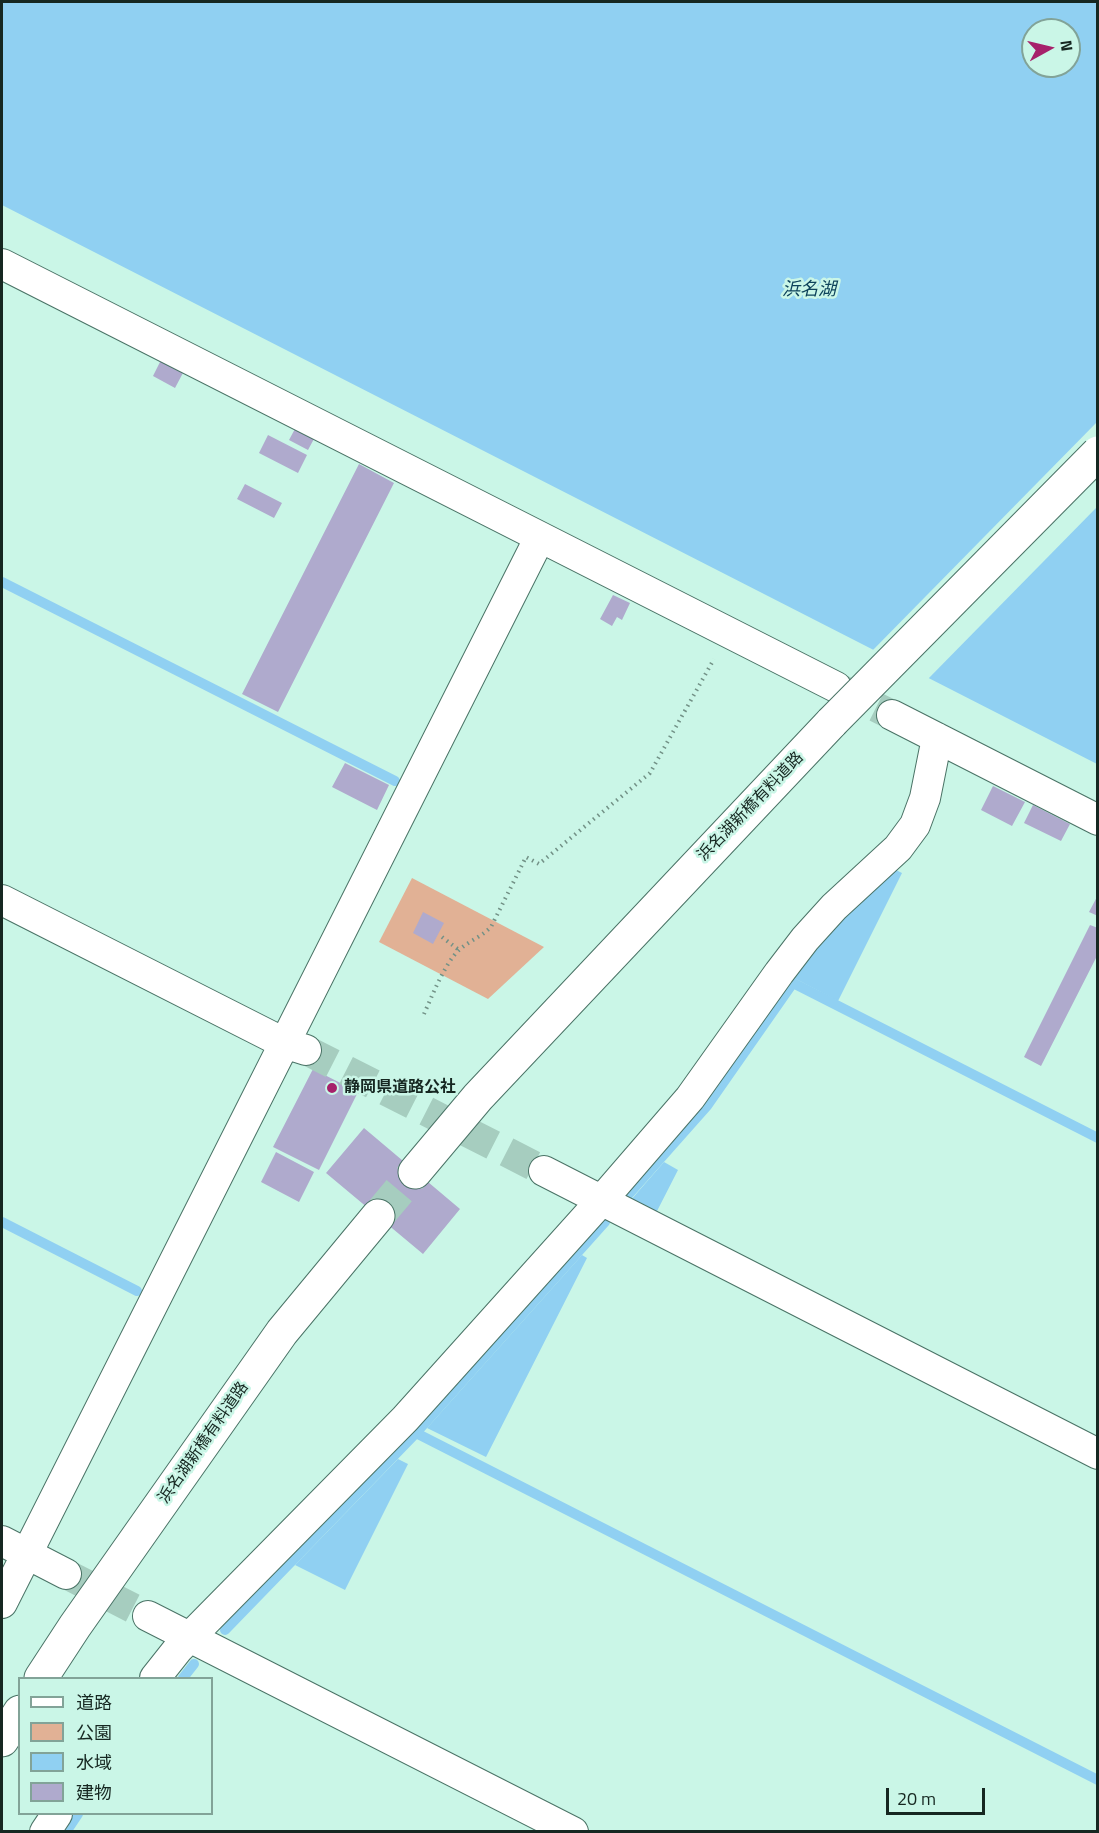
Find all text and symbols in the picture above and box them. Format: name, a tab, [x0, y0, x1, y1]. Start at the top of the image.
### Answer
north arrow	[1021, 18, 1081, 78]
text: N	[1054, 39, 1079, 53]
water label: 浜名湖	[782, 280, 836, 302]
street label: 浜名湖新橋有料道路	[694, 749, 808, 865]
place label: 静岡県道路公社	[344, 1078, 456, 1098]
marker: 静岡県道路公社	[325, 1081, 339, 1095]
street label: 浜名湖新橋有料道路	[155, 1379, 253, 1507]
legend	[18, 1677, 213, 1815]
text: 道路	[76, 1689, 112, 1716]
text: 公園	[76, 1719, 112, 1746]
text: 水域	[76, 1749, 112, 1776]
scale bar	[889, 1776, 988, 1814]
text: 建物	[76, 1779, 112, 1806]
text: 20 m	[897, 1785, 936, 1812]

